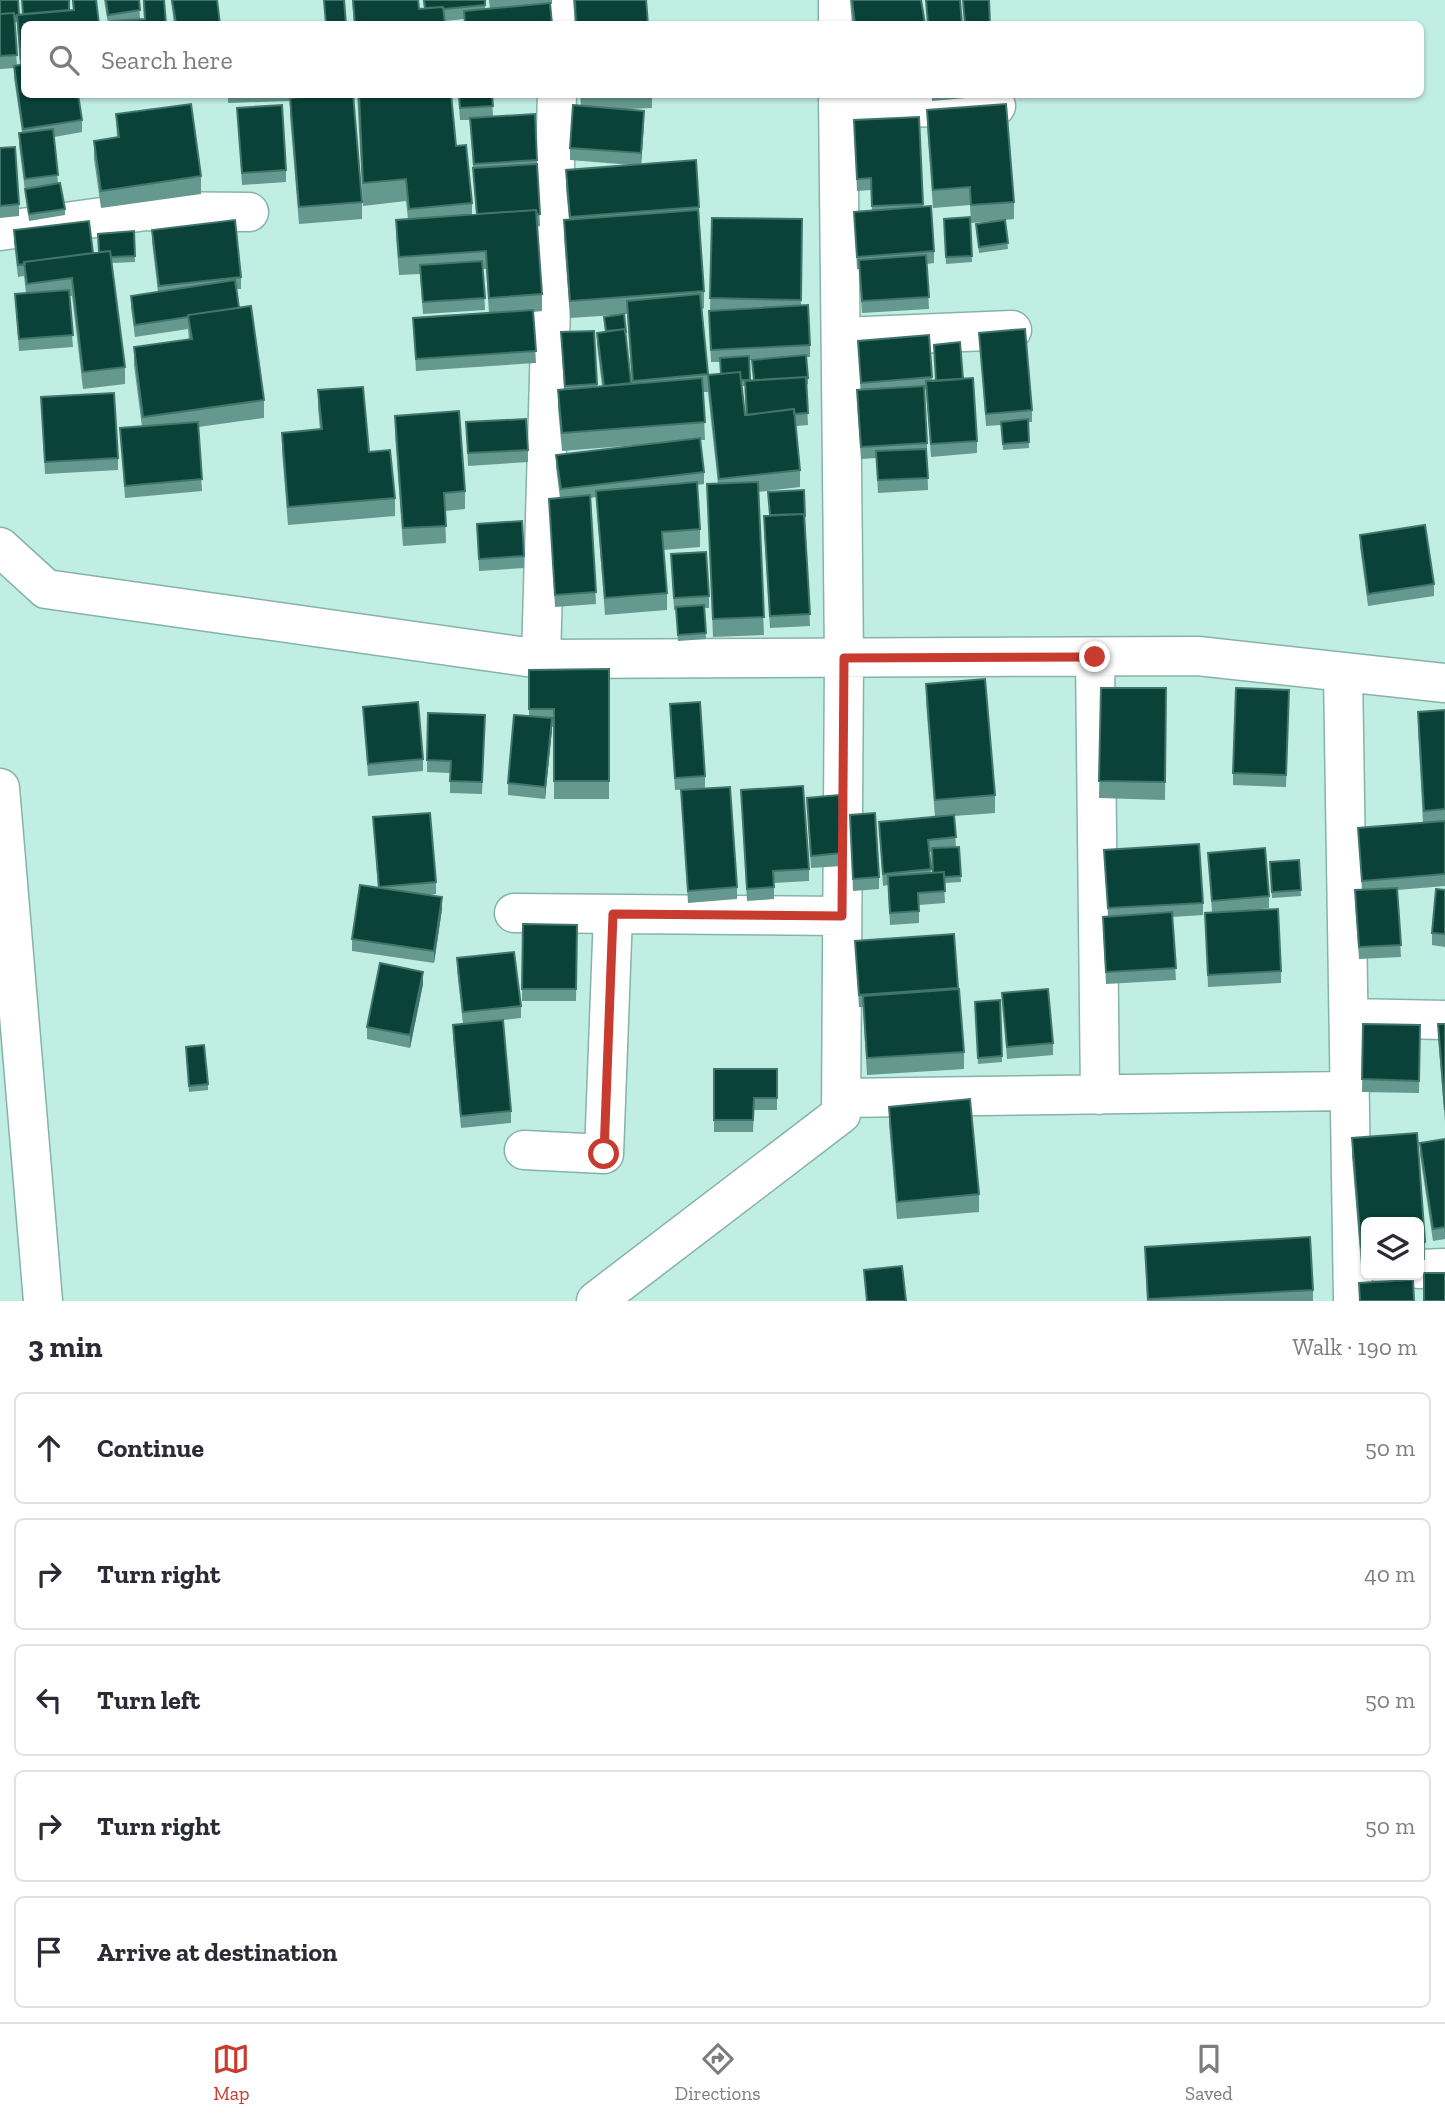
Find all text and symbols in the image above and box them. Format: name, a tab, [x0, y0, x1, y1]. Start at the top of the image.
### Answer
search box	[21, 21, 1424, 98]
icon: search	[45, 41, 83, 79]
text: Search here	[101, 44, 233, 76]
route end	[1079, 641, 1110, 672]
route start	[588, 1138, 619, 1169]
map controls	[1361, 1217, 1424, 1280]
button: layers	[1361, 1217, 1424, 1280]
text: 3 min	[28, 1329, 103, 1365]
text: Walk · 190 m	[1292, 1333, 1417, 1361]
icon: ahead	[30, 1429, 68, 1467]
text: Continue	[97, 1432, 204, 1464]
text: 50 m	[1365, 1434, 1415, 1462]
icon: right	[30, 1555, 68, 1593]
text: Turn right	[97, 1558, 220, 1590]
text: 40 m	[1364, 1560, 1415, 1588]
icon: left	[30, 1681, 68, 1719]
text: Turn left	[97, 1684, 200, 1716]
text: 50 m	[1365, 1686, 1415, 1714]
icon: right	[30, 1807, 68, 1845]
text: Turn right	[97, 1810, 220, 1842]
text: 50 m	[1365, 1812, 1415, 1840]
icon: arrive	[30, 1933, 68, 1971]
text: Arrive at destination	[97, 1936, 337, 1968]
tab: Map	[212, 2040, 250, 2105]
tab: Directions	[675, 2040, 761, 2105]
tab: Saved	[1185, 2040, 1233, 2105]

